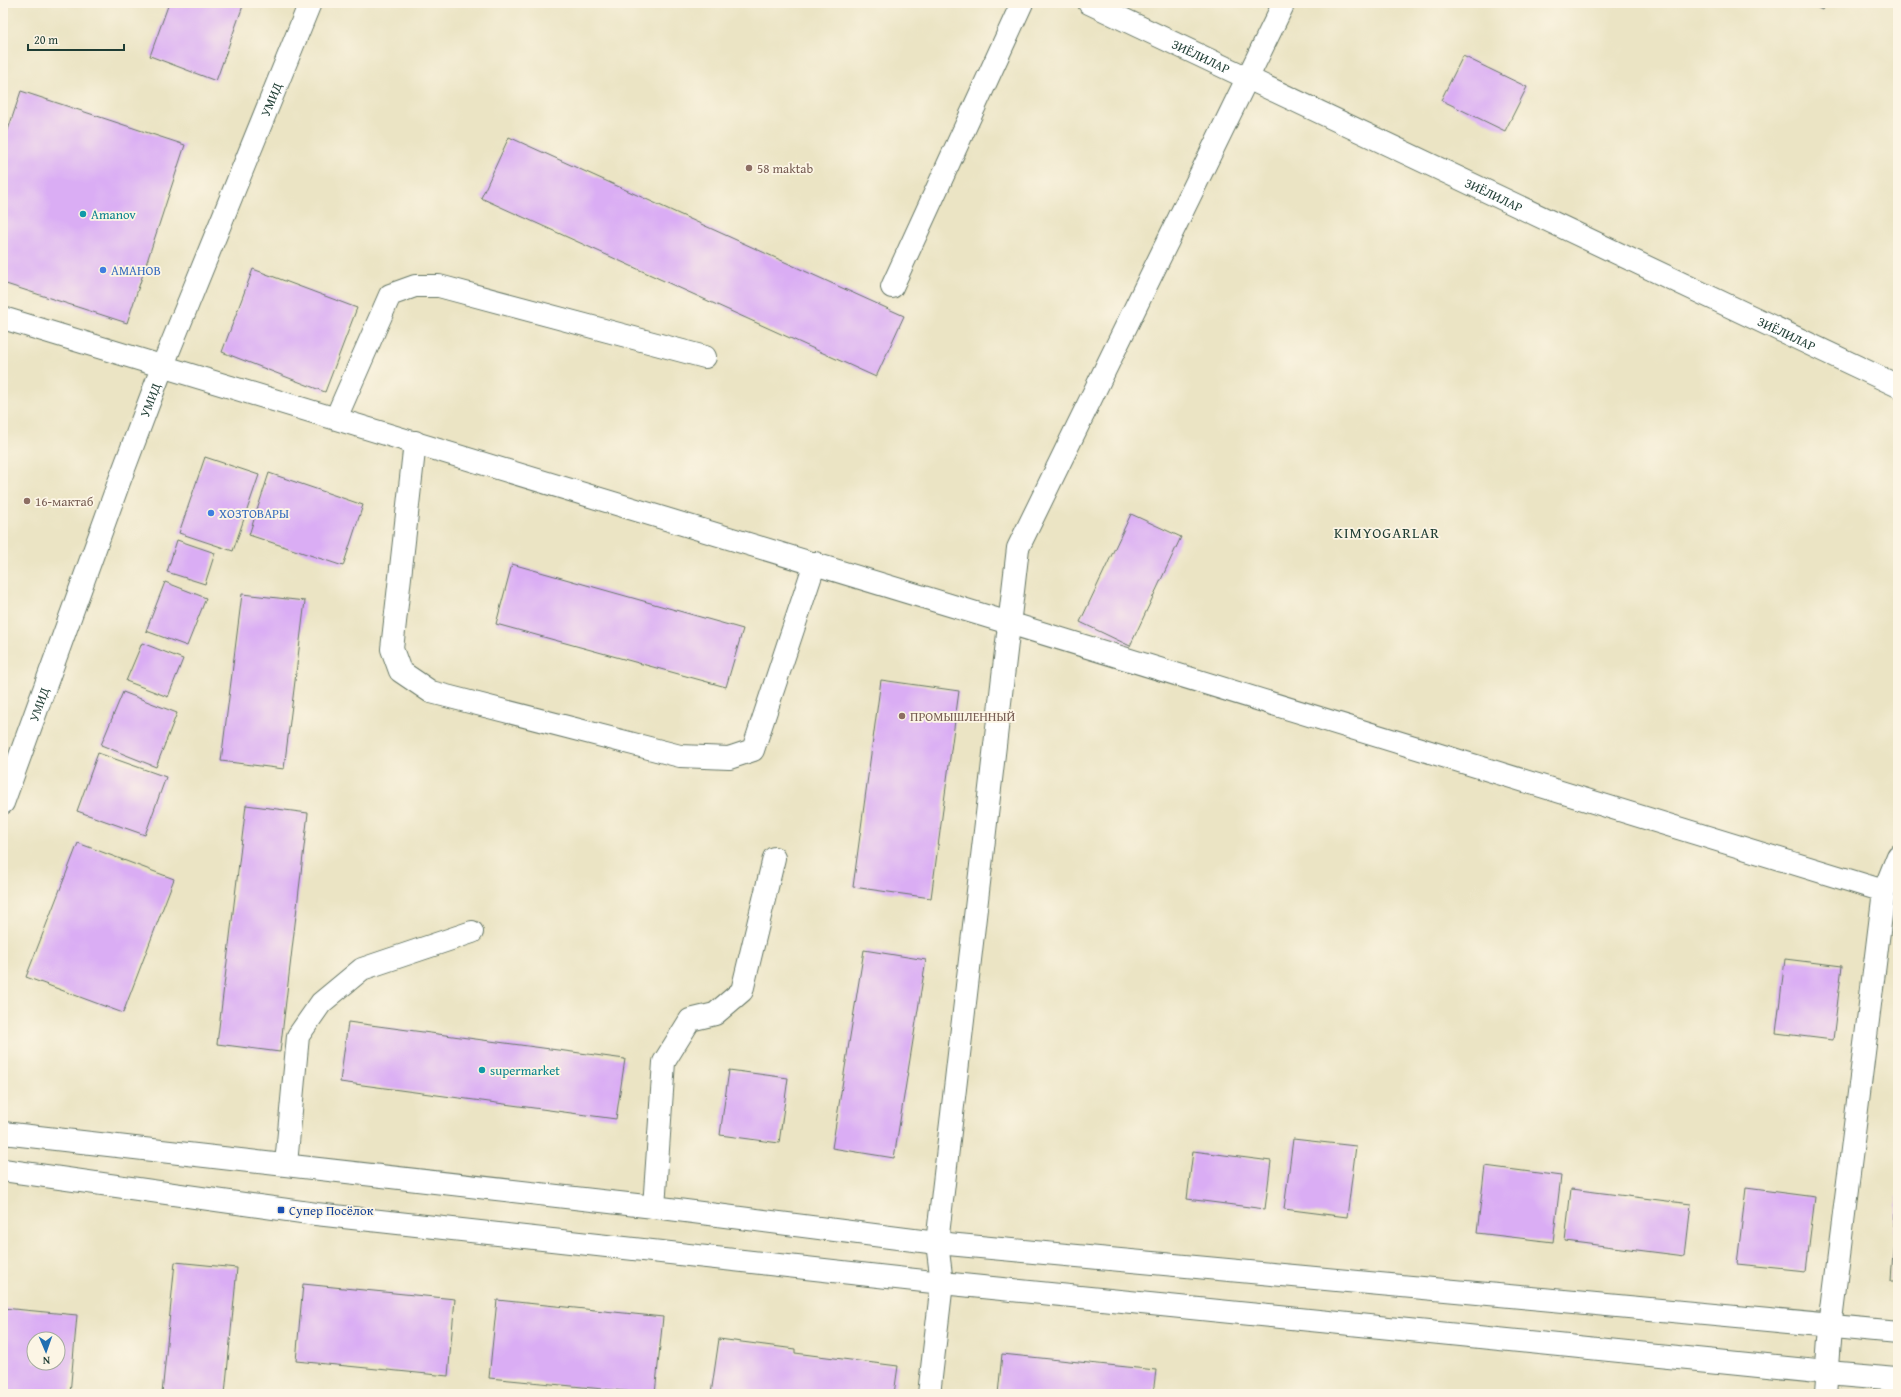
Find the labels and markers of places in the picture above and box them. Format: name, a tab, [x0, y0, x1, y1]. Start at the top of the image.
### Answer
place label: 58 maktab	[757, 159, 813, 178]
marker: 58 maktab	[744, 163, 754, 173]
place label: Amanov	[91, 205, 136, 224]
marker: Amanov	[78, 209, 88, 219]
place label: АМАНОВ	[111, 261, 161, 280]
marker: АМАНОВ	[98, 265, 108, 275]
place label: 16-мактаб	[35, 492, 94, 511]
marker: 16-мактаб	[22, 496, 32, 506]
place label: ХОЗТОВАРЫ	[219, 504, 289, 523]
marker: ХОЗТОВАРЫ	[206, 508, 216, 518]
place label: ПРОМЫШЛЕННЫЙ	[910, 707, 1016, 726]
marker: ПРОМЫШЛЕННЫЙ	[897, 711, 907, 721]
place label: supermarket	[490, 1061, 560, 1080]
marker: supermarket	[477, 1065, 487, 1075]
place label: Супер Посёлок	[289, 1201, 374, 1220]
marker: Супер Посёлок	[276, 1205, 286, 1215]

